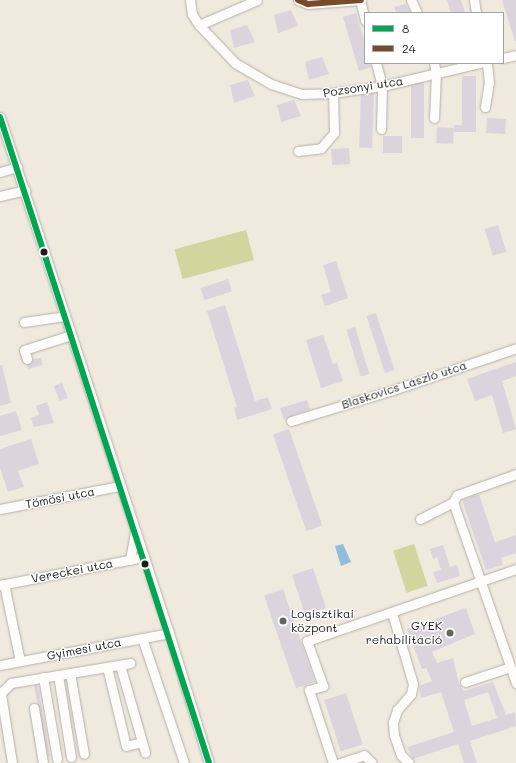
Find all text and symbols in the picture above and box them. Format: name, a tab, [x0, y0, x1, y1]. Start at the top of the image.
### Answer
legend	[364, 12, 504, 64]
text: 8	[402, 20, 409, 36]
text: 24	[402, 40, 416, 56]
street label: Pozsonyi utca	[322, 74, 404, 100]
unlabelled marker	[39, 247, 49, 257]
street label: Blaskovics László utca	[340, 358, 468, 412]
street label: Tömösi utca	[24, 484, 96, 512]
street label: Vereckei utca	[30, 556, 114, 586]
unlabelled marker	[140, 559, 150, 569]
place label: Logisztikai központ	[291, 607, 354, 635]
marker: Logisztikai központ	[278, 616, 288, 626]
place label: GYEK rehabilitáció	[366, 619, 442, 647]
marker: GYEK rehabilitáció	[445, 628, 455, 638]
street label: Gyimesi utca	[46, 635, 122, 663]

